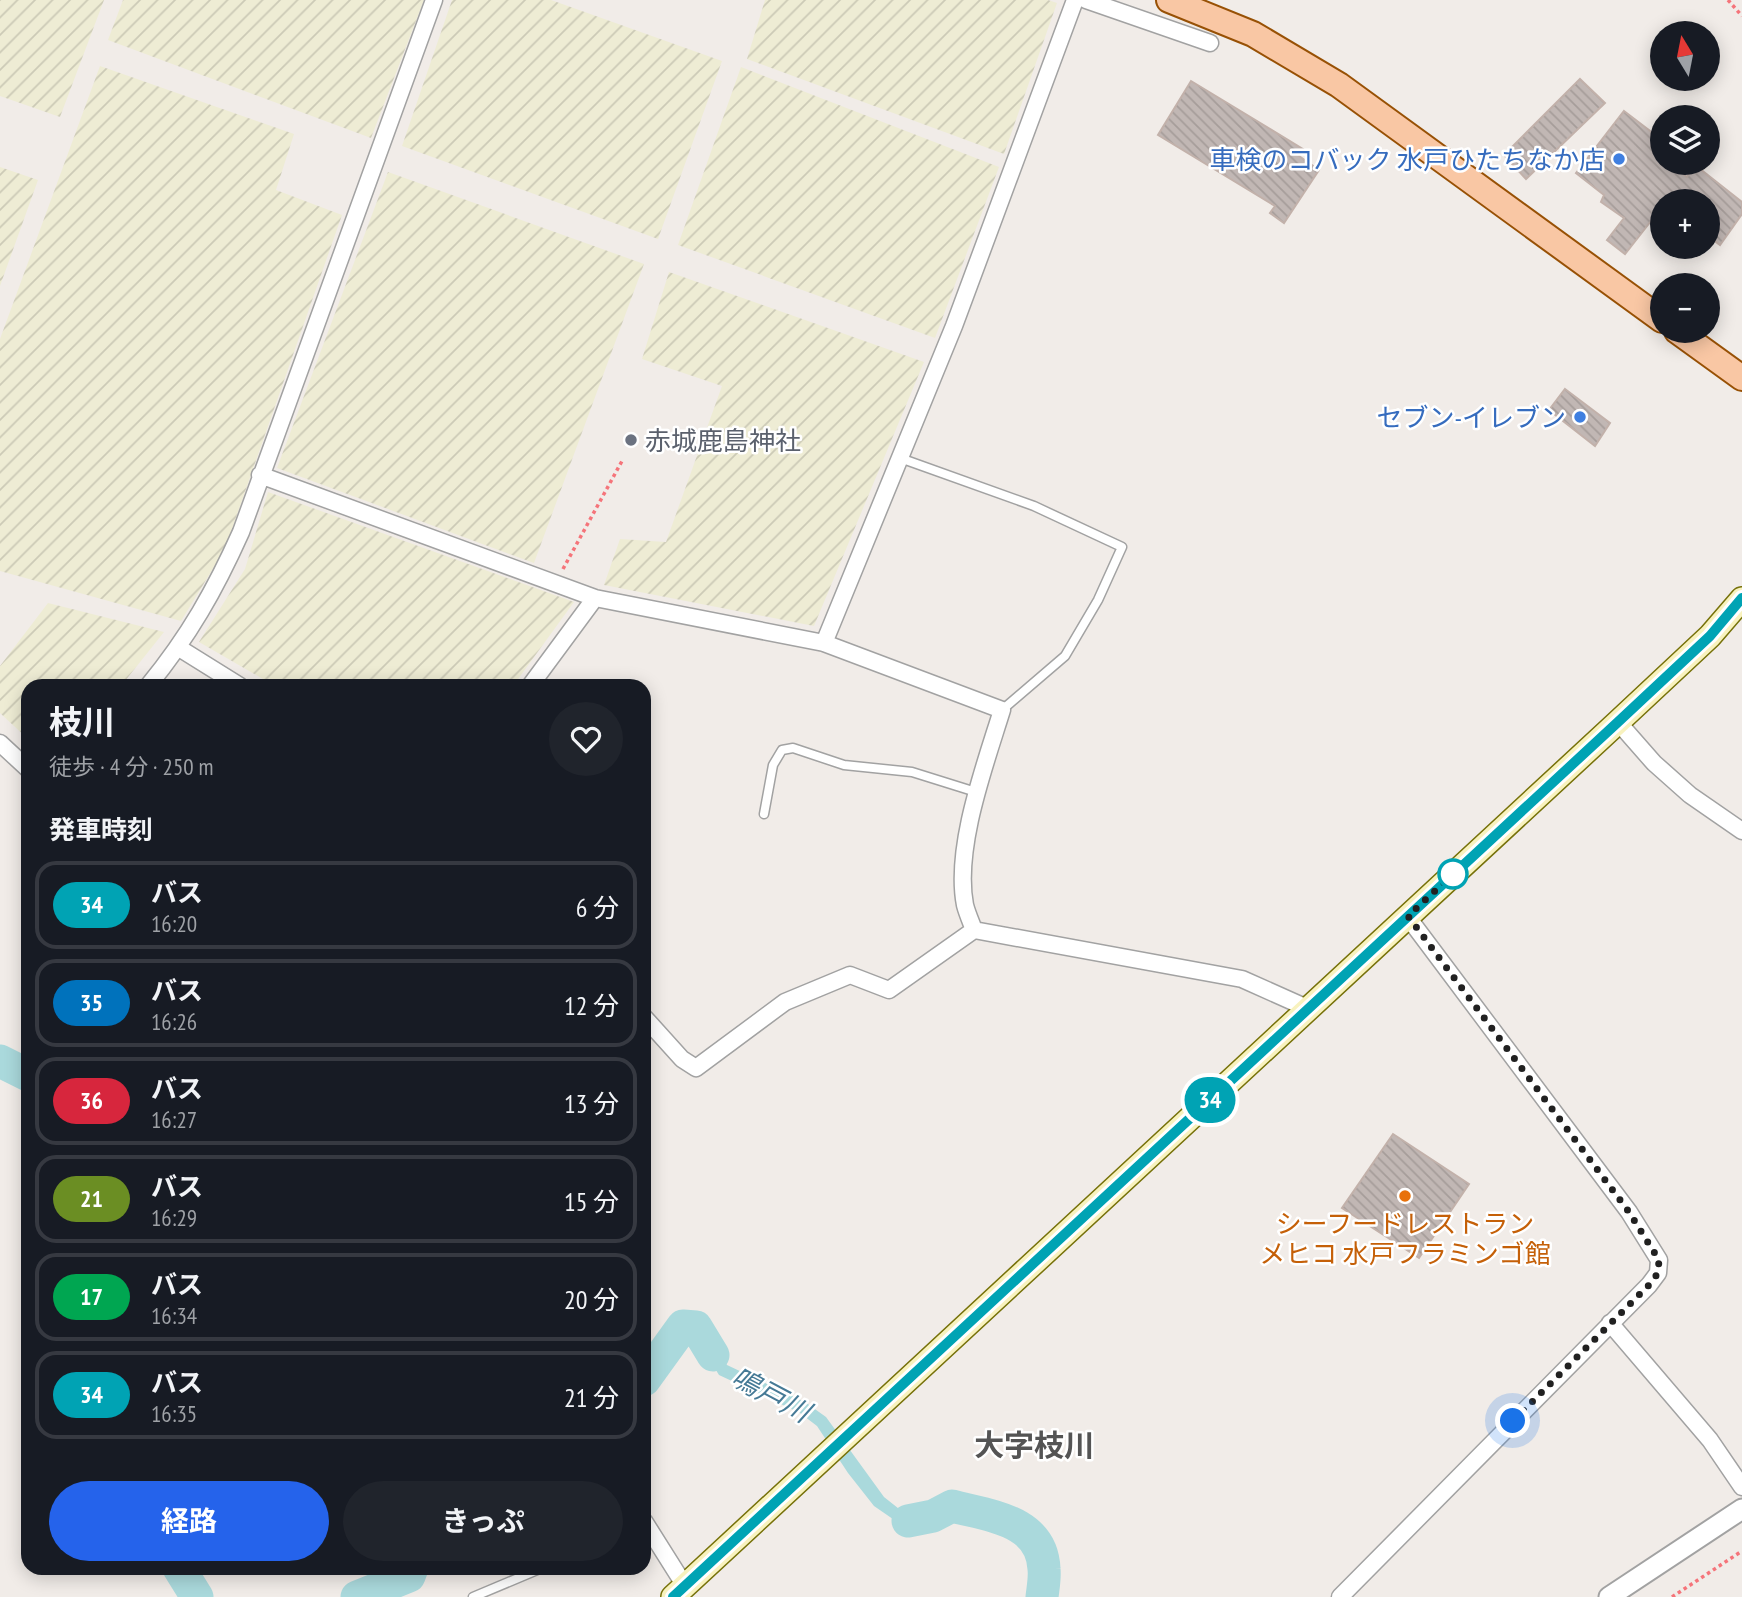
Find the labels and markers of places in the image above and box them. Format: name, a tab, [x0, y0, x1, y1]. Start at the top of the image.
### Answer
place label: 車検のコバック 水戸ひたちなか店	[1209, 143, 1605, 176]
marker: 車検のコバック 水戸ひたちなか店	[1611, 151, 1627, 167]
place label: セブン-イレブン	[1376, 401, 1566, 434]
marker: セブン-イレブン	[1572, 409, 1588, 425]
place label: 赤城鹿島神社	[645, 424, 801, 457]
marker: 赤城鹿島神社	[623, 432, 639, 448]
unlabelled marker	[1438, 859, 1468, 889]
marker: シーフードレストラン メヒコ 水戸フラミンゴ館	[1397, 1188, 1413, 1204]
place label: シーフードレストラン メヒコ 水戸フラミンゴ館	[1259, 1207, 1551, 1270]

